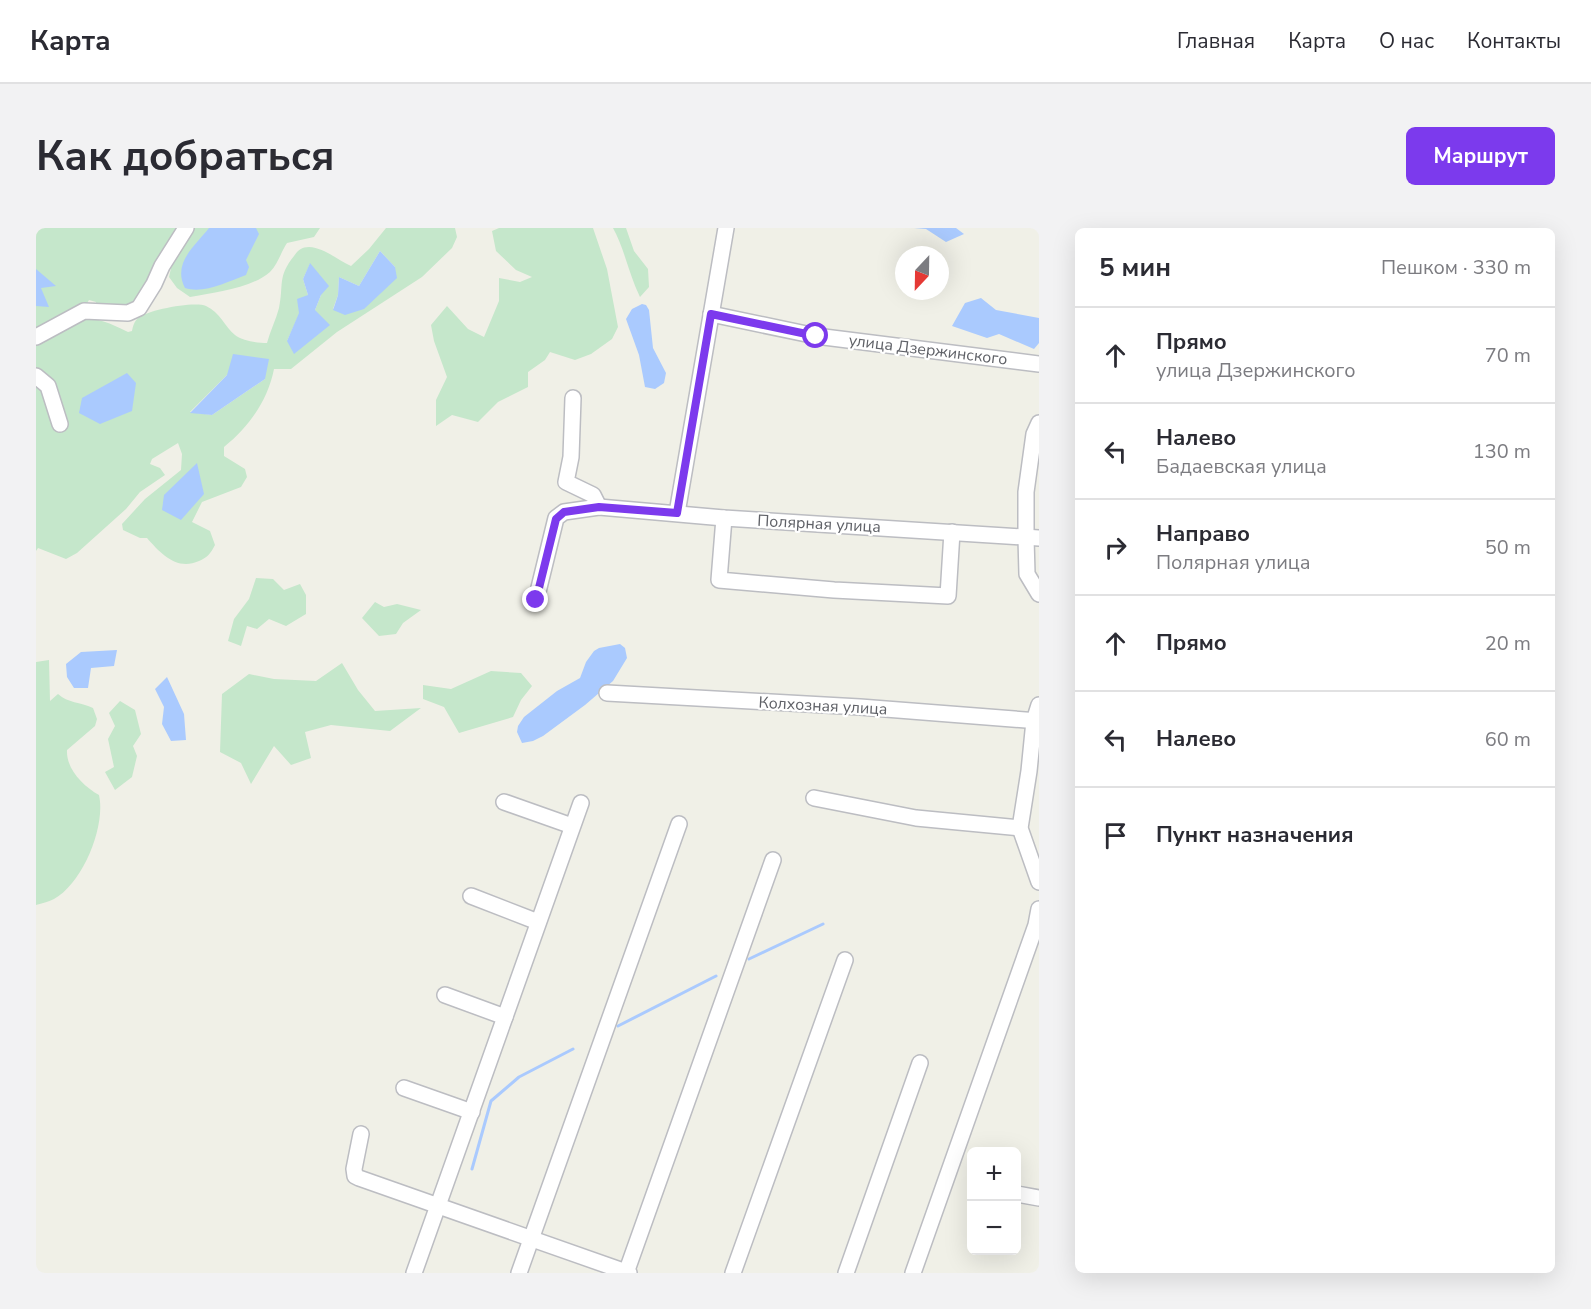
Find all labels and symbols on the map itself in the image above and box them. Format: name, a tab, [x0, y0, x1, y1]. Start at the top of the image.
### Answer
north arrow	[895, 246, 949, 300]
route start	[802, 322, 828, 348]
street label: улица Дзержинского	[847, 329, 1009, 371]
street label: Полярная улица	[757, 510, 881, 538]
route end	[522, 586, 548, 612]
street label: Колхозная улица	[758, 692, 888, 720]

